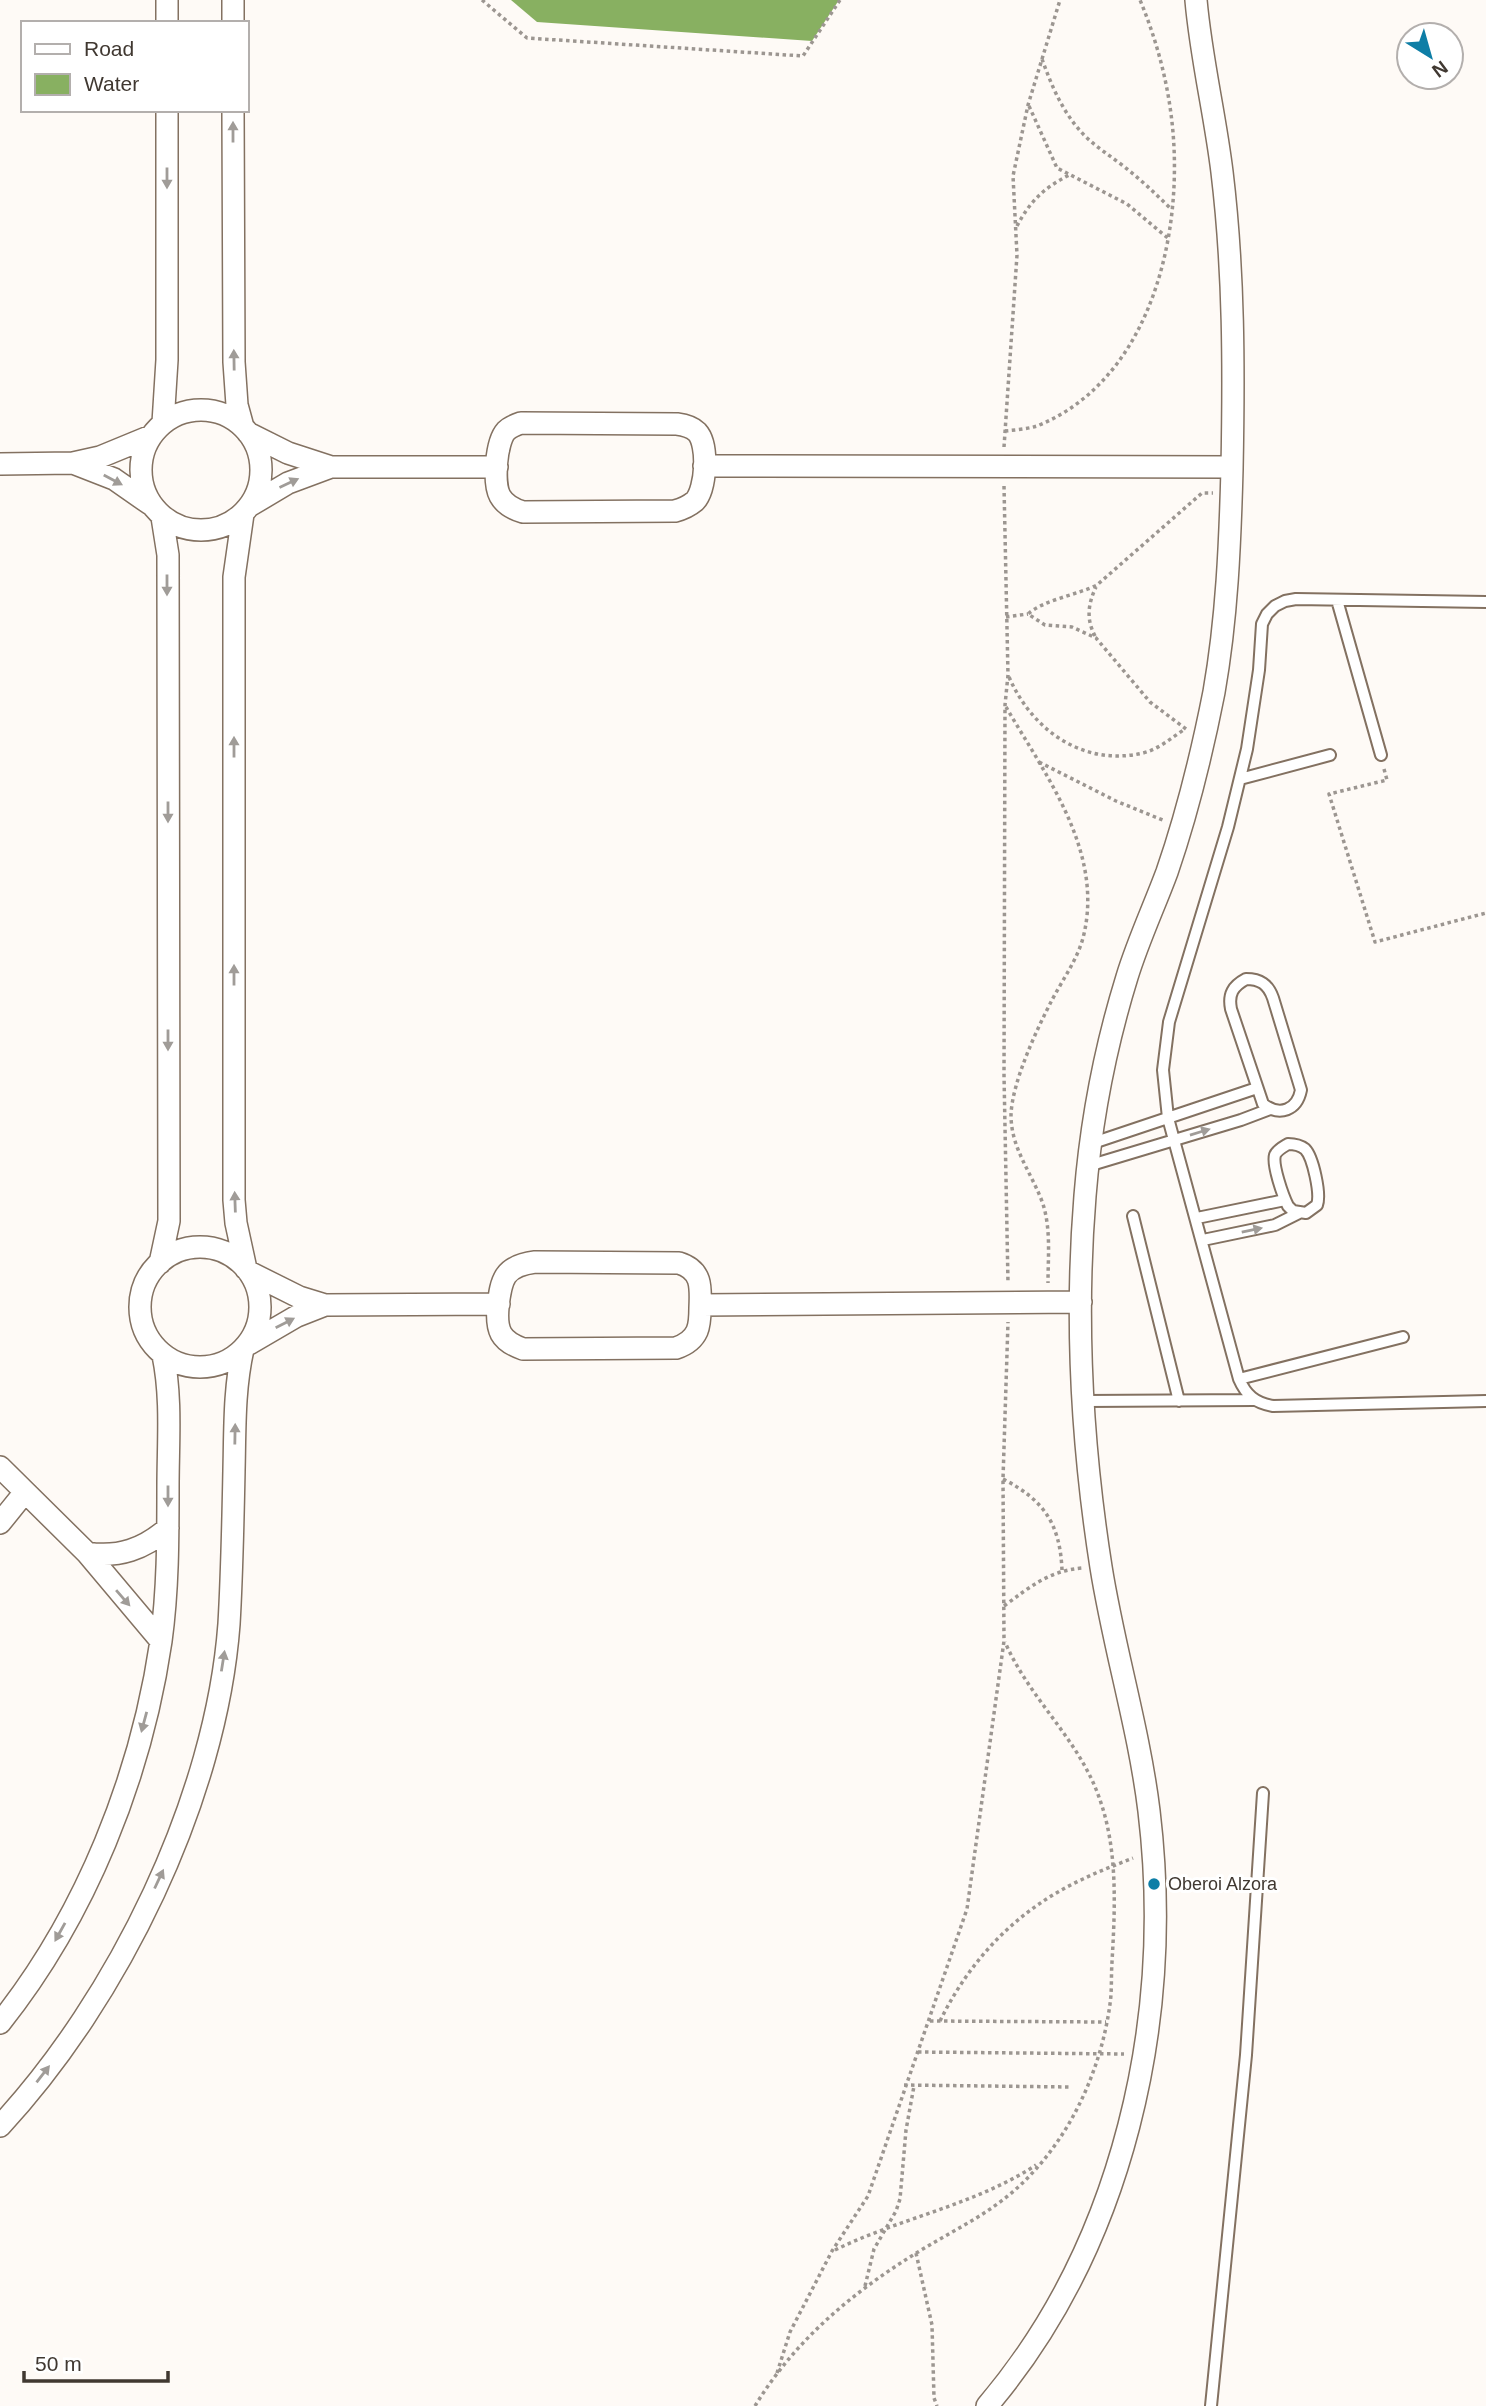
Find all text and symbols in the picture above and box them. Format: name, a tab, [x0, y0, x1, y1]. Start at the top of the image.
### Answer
legend	[21, 21, 248, 112]
north arrow	[1395, 21, 1465, 91]
text: Road	[84, 37, 134, 60]
text: N	[1428, 57, 1452, 82]
text: Water	[84, 72, 139, 95]
one-way arrow	[227, 121, 239, 143]
one-way arrow	[161, 168, 173, 190]
one-way arrow	[228, 349, 240, 371]
one-way arrow	[104, 474, 123, 486]
one-way arrow	[278, 477, 299, 488]
one-way arrow	[161, 574, 173, 596]
one-way arrow	[228, 736, 240, 758]
one-way arrow	[162, 802, 174, 824]
one-way arrow	[228, 963, 240, 985]
one-way arrow	[162, 1029, 174, 1051]
one-way arrow	[1190, 1127, 1211, 1137]
one-way arrow	[229, 1191, 240, 1213]
one-way arrow	[1241, 1224, 1263, 1235]
one-way arrow	[275, 1317, 295, 1329]
one-way arrow	[229, 1423, 241, 1445]
one-way arrow	[162, 1485, 174, 1507]
one-way arrow	[115, 1589, 131, 1607]
one-way arrow	[218, 1650, 229, 1672]
one-way arrow	[139, 1712, 149, 1733]
one-way arrow	[153, 1869, 165, 1889]
place label: Oberoi Alzora	[1168, 1874, 1278, 1894]
marker: Oberoi Alzora	[1146, 1876, 1162, 1892]
one-way arrow	[54, 1922, 66, 1942]
one-way arrow	[36, 2065, 51, 2083]
scale bar	[24, 2340, 168, 2384]
text: 50 m	[35, 2352, 82, 2375]

